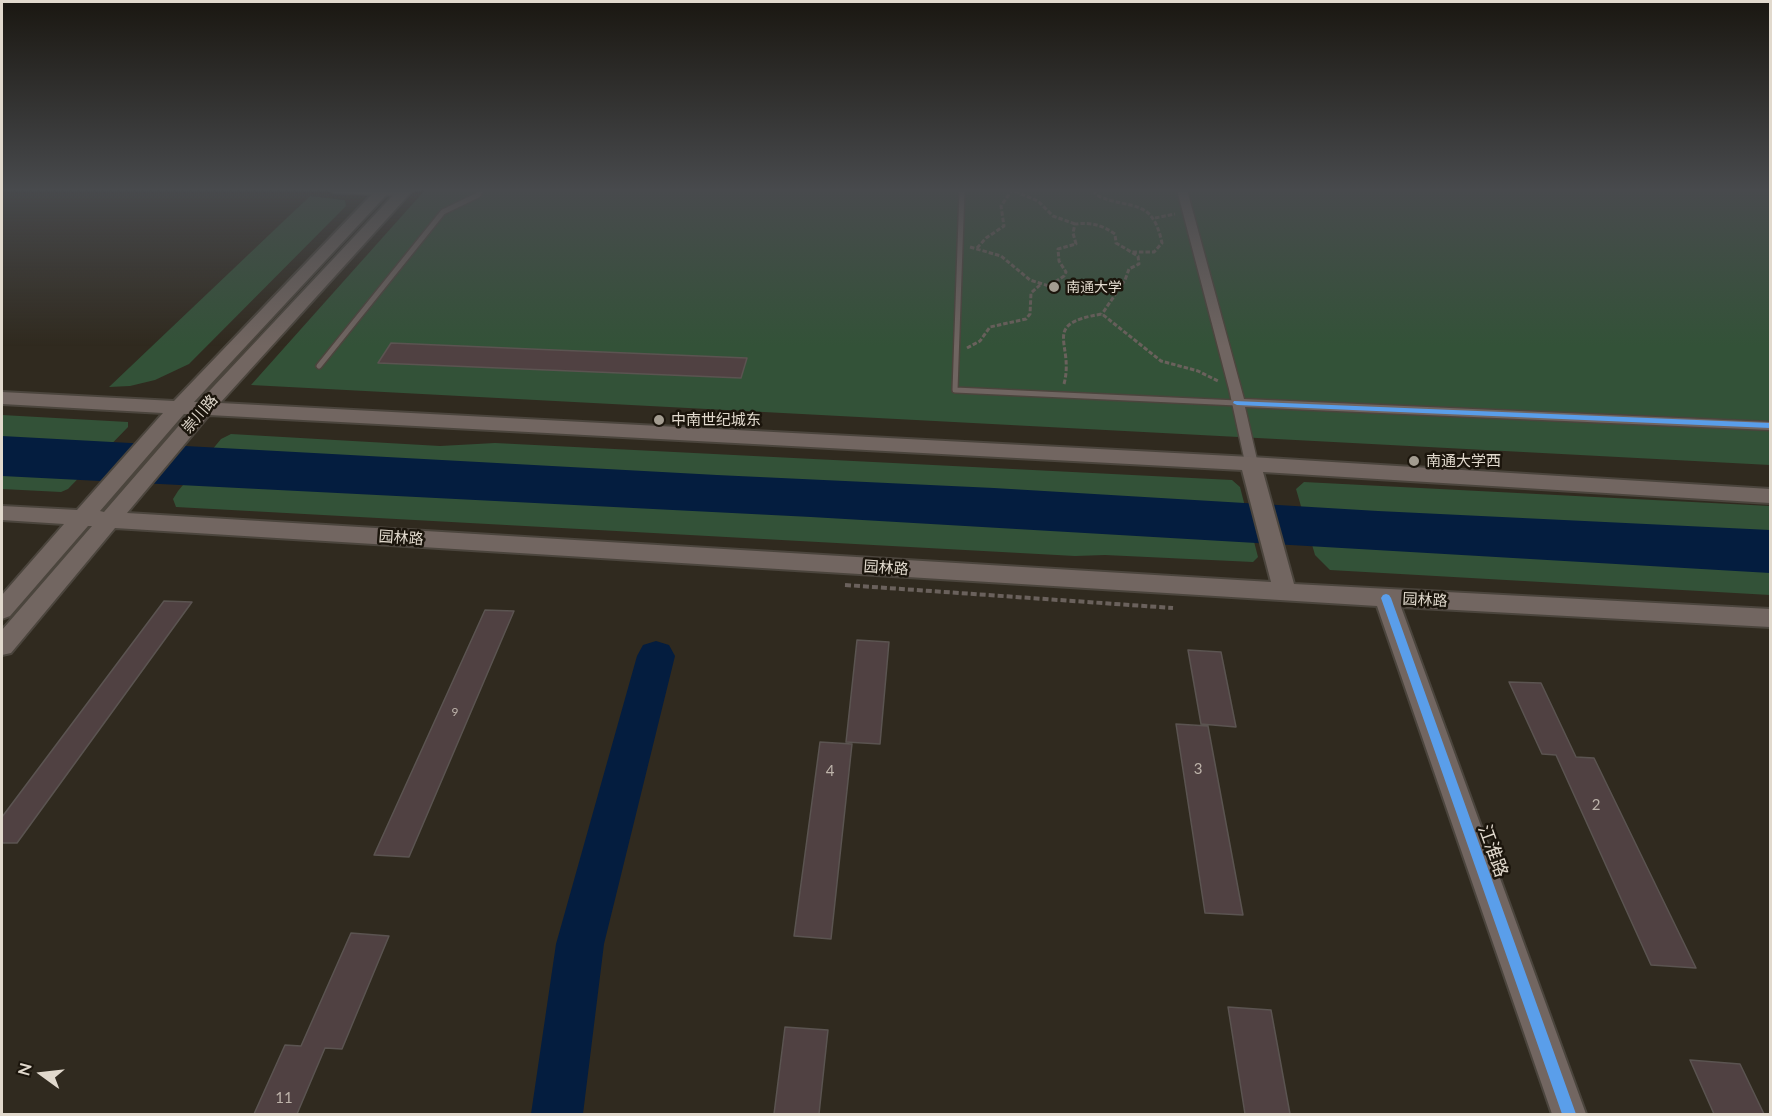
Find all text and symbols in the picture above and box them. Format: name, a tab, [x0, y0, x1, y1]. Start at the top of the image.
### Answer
place label: 南通大学	[1066, 279, 1122, 295]
marker: 南通大学	[1047, 280, 1061, 294]
street label: 崇川路	[178, 391, 222, 437]
place label: 中南世纪城东	[671, 411, 761, 429]
marker: 中南世纪城东	[652, 413, 666, 427]
place label: 南通大学西	[1426, 452, 1501, 470]
marker: 南通大学西	[1407, 454, 1421, 468]
street label: 园林路	[378, 527, 424, 549]
street label: 园林路	[863, 557, 909, 579]
street label: 园林路	[1402, 590, 1448, 610]
house number: 9	[452, 705, 458, 719]
house number: 3	[1194, 760, 1202, 778]
house number: 4	[826, 762, 834, 780]
house number: 2	[1592, 796, 1600, 814]
street label: 江淮路	[1474, 822, 1512, 880]
north arrow	[12, 1044, 72, 1104]
text: N	[13, 1061, 35, 1078]
house number: 11	[275, 1089, 293, 1107]

